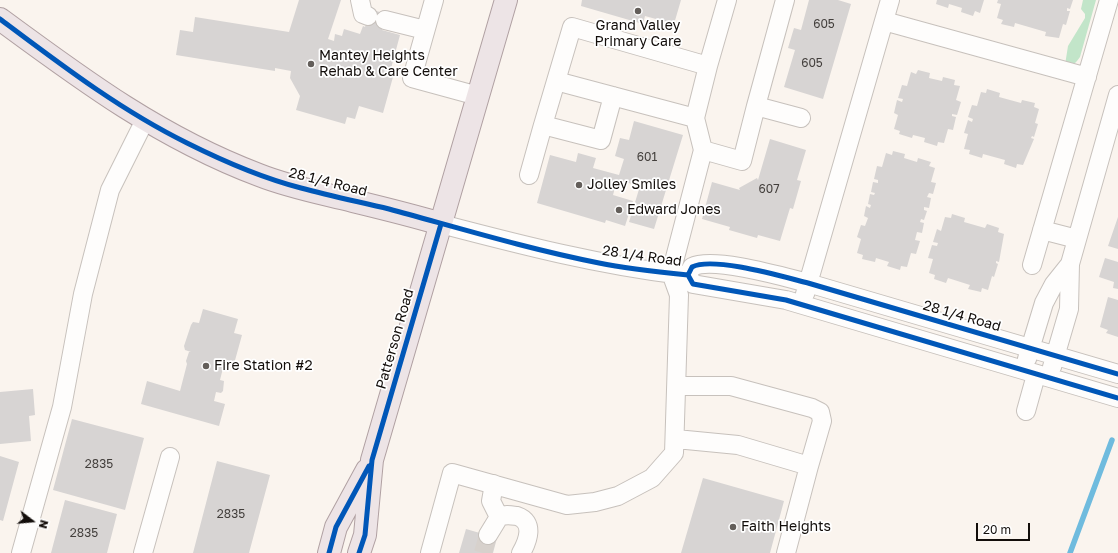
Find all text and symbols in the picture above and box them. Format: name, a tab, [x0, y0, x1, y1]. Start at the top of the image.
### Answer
marker: Grand Valley Primary Care	[633, 6, 643, 16]
house number: 605	[813, 17, 835, 31]
place label: Grand Valley Primary Care	[595, 18, 681, 50]
place label: Mantey Heights Rehab & Care Center	[319, 48, 458, 80]
house number: 605	[801, 56, 823, 70]
marker: Mantey Heights Rehab & Care Center	[306, 59, 316, 69]
house number: 601	[637, 150, 657, 164]
street label: 28 1/4 Road	[287, 164, 369, 200]
place label: Jolley Smiles	[587, 177, 676, 193]
marker: Jolley Smiles	[574, 180, 584, 190]
house number: 607	[758, 182, 780, 196]
place label: Edward Jones	[627, 202, 721, 218]
marker: Edward Jones	[614, 205, 624, 215]
street label: 28 1/4 Road	[601, 242, 683, 270]
street label: Patterson Road	[373, 287, 417, 391]
street label: 28 1/4 Road	[921, 297, 1003, 335]
place label: Fire Station #2	[214, 358, 313, 374]
marker: Fire Station #2	[201, 361, 211, 371]
house number: 2835	[85, 457, 113, 471]
north arrow	[12, 501, 52, 541]
house number: 2835	[217, 507, 245, 521]
scale bar	[978, 515, 1032, 541]
text: N	[37, 519, 51, 530]
place label: Faith Heights	[741, 519, 831, 535]
marker: Faith Heights	[728, 522, 738, 532]
text: 20 m	[983, 522, 1011, 537]
house number: 2835	[70, 526, 98, 540]

